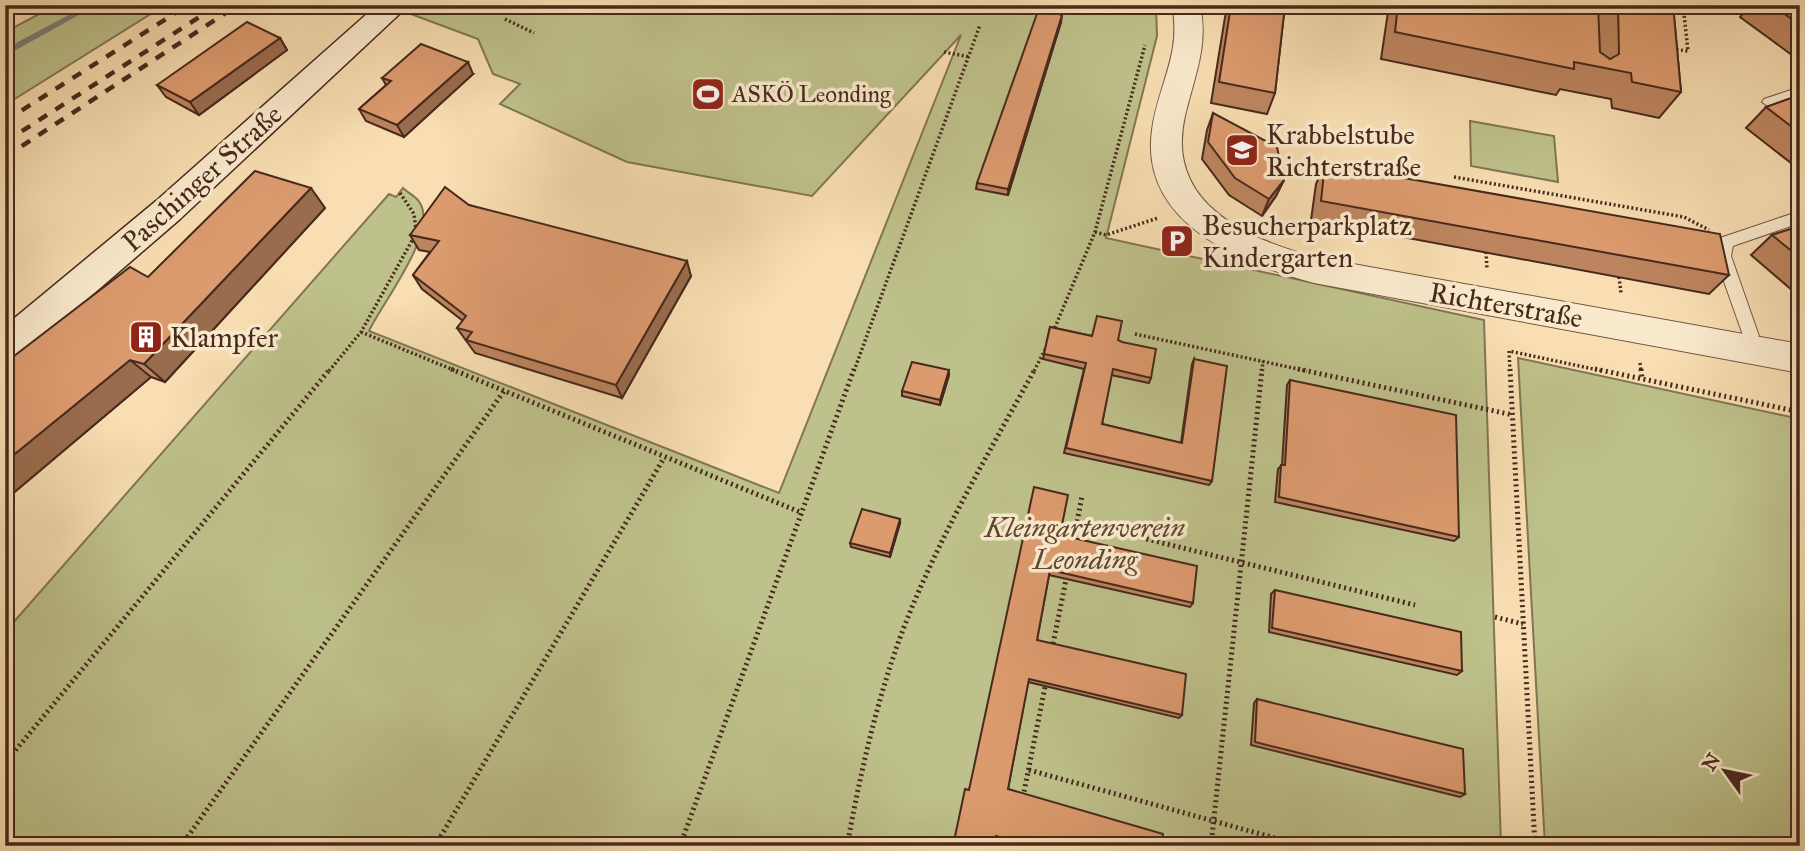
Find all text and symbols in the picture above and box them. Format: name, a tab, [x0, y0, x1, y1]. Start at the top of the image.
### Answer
sports icon: ASKÖ Leonding	[689, 75, 727, 113]
place label: ASKÖ Leonding	[731, 80, 891, 109]
street label: Paschinger Straße	[115, 97, 289, 259]
place label: Krabbelstube Richterstraße	[1266, 117, 1421, 184]
school or university icon: Krabbelstube Richterstraße	[1223, 131, 1261, 169]
place label: Besucherparkplatz Kindergarten	[1202, 208, 1412, 275]
parking icon: Besucherparkplatz Kindergarten	[1158, 222, 1196, 260]
street label: Richterstraße	[1427, 274, 1585, 336]
building icon: Klampfer	[127, 318, 165, 356]
place label: Klampfer	[170, 320, 279, 355]
park label: Kleingartenverein Leonding	[983, 510, 1186, 577]
north arrow	[1689, 736, 1759, 806]
text: N	[1697, 749, 1725, 775]

